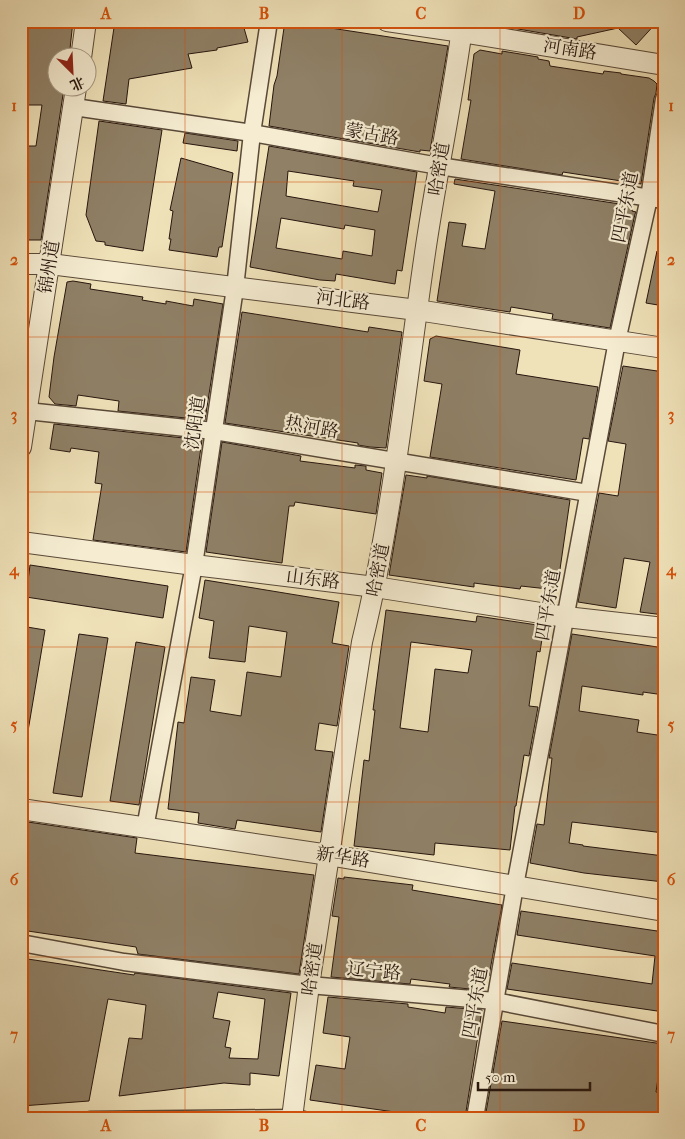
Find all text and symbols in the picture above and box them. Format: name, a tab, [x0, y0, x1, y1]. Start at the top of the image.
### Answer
text: A	[100, 4, 112, 23]
text: B	[259, 4, 269, 23]
text: C	[416, 4, 427, 23]
text: D	[573, 4, 585, 23]
street label: 河南路	[542, 35, 598, 64]
north arrow	[48, 48, 98, 98]
text: 北	[67, 73, 87, 94]
text: 1	[11, 96, 17, 115]
text: 1	[668, 96, 674, 115]
street label: 蒙古路	[344, 119, 400, 150]
street label: 哈密道	[425, 141, 454, 197]
street label: 四平东道	[608, 170, 643, 244]
street label: 锦州道	[35, 239, 64, 295]
text: 2	[10, 250, 18, 269]
text: 2	[667, 250, 675, 269]
street label: 河北路	[315, 287, 371, 314]
street label: 沈阳道	[181, 395, 210, 451]
text: 3	[11, 405, 17, 425]
text: 3	[668, 405, 674, 425]
street label: 热河路	[284, 412, 340, 443]
street label: 哈密道	[363, 542, 394, 599]
text: 4	[8, 560, 20, 580]
text: 4	[665, 560, 677, 580]
street label: 山东路	[285, 566, 341, 593]
street label: 四平东道	[532, 568, 565, 642]
text: 5	[11, 715, 18, 734]
text: 5	[668, 715, 675, 734]
street label: 新华路	[315, 843, 371, 872]
text: 6	[10, 870, 19, 889]
text: 6	[667, 870, 676, 889]
street label: 哈密道	[298, 941, 327, 997]
street label: 辽宁路	[346, 959, 402, 984]
street label: 四平东道	[459, 966, 492, 1040]
text: 7	[9, 1025, 18, 1044]
text: 7	[666, 1025, 675, 1044]
scale bar	[478, 1059, 590, 1091]
text: 50 m	[485, 1068, 516, 1086]
text: A	[100, 1116, 112, 1135]
text: B	[259, 1116, 269, 1135]
text: C	[416, 1116, 427, 1135]
text: D	[573, 1116, 585, 1135]

